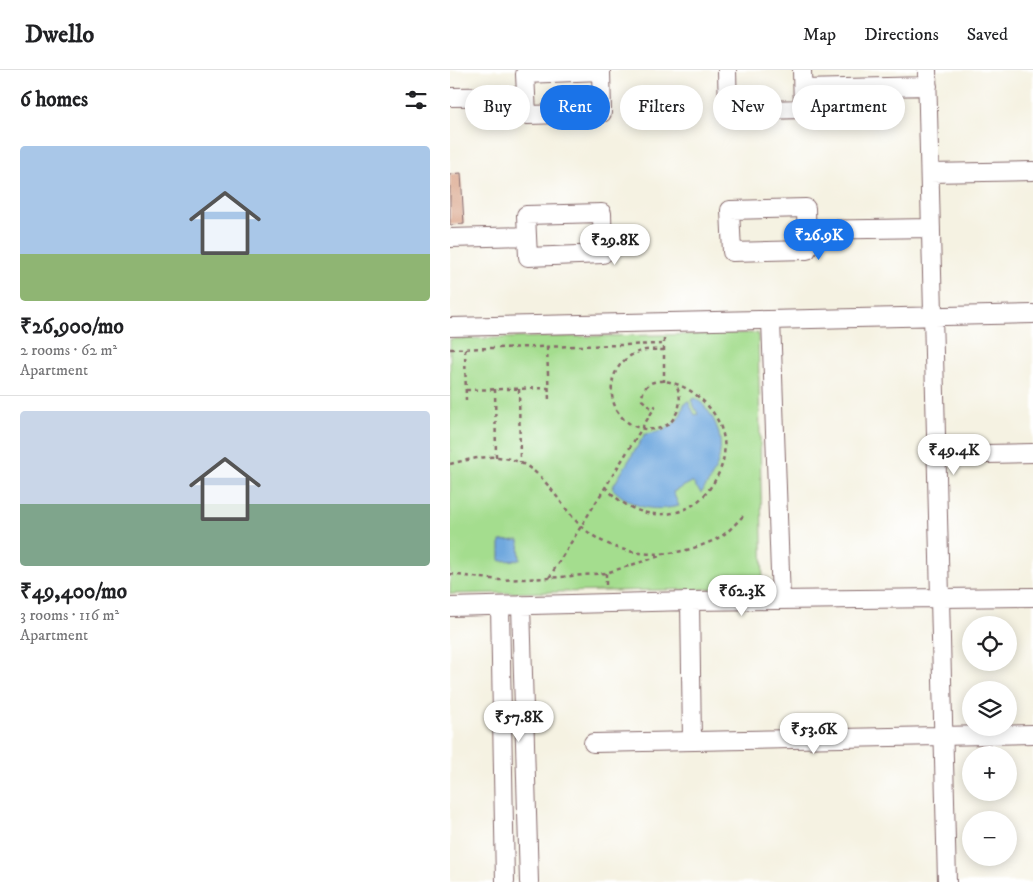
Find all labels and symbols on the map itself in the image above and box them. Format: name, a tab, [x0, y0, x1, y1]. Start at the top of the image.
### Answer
pin: ₹26.9K	[778, 218, 860, 261]
pin: ₹29.8K	[574, 224, 656, 266]
pin: ₹49.4K	[913, 434, 995, 476]
pin: ₹62.3K	[701, 574, 783, 617]
pin: ₹57.8K	[478, 700, 560, 743]
pin: ₹53.6K	[773, 712, 855, 755]

